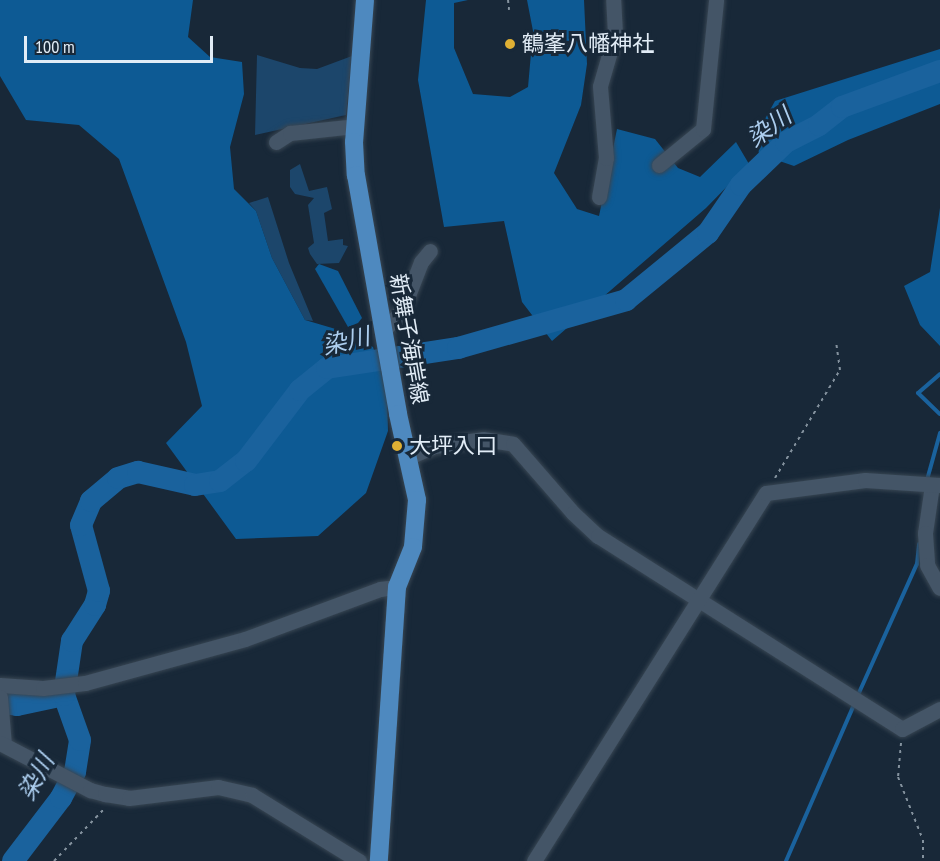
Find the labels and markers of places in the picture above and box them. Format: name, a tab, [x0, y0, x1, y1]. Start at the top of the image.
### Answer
place label: 鶴峯八幡神社	[522, 31, 654, 57]
marker: 鶴峯八幡神社	[503, 37, 517, 51]
place label: 大坪入口	[409, 433, 497, 459]
marker: 大坪入口	[390, 439, 404, 453]

